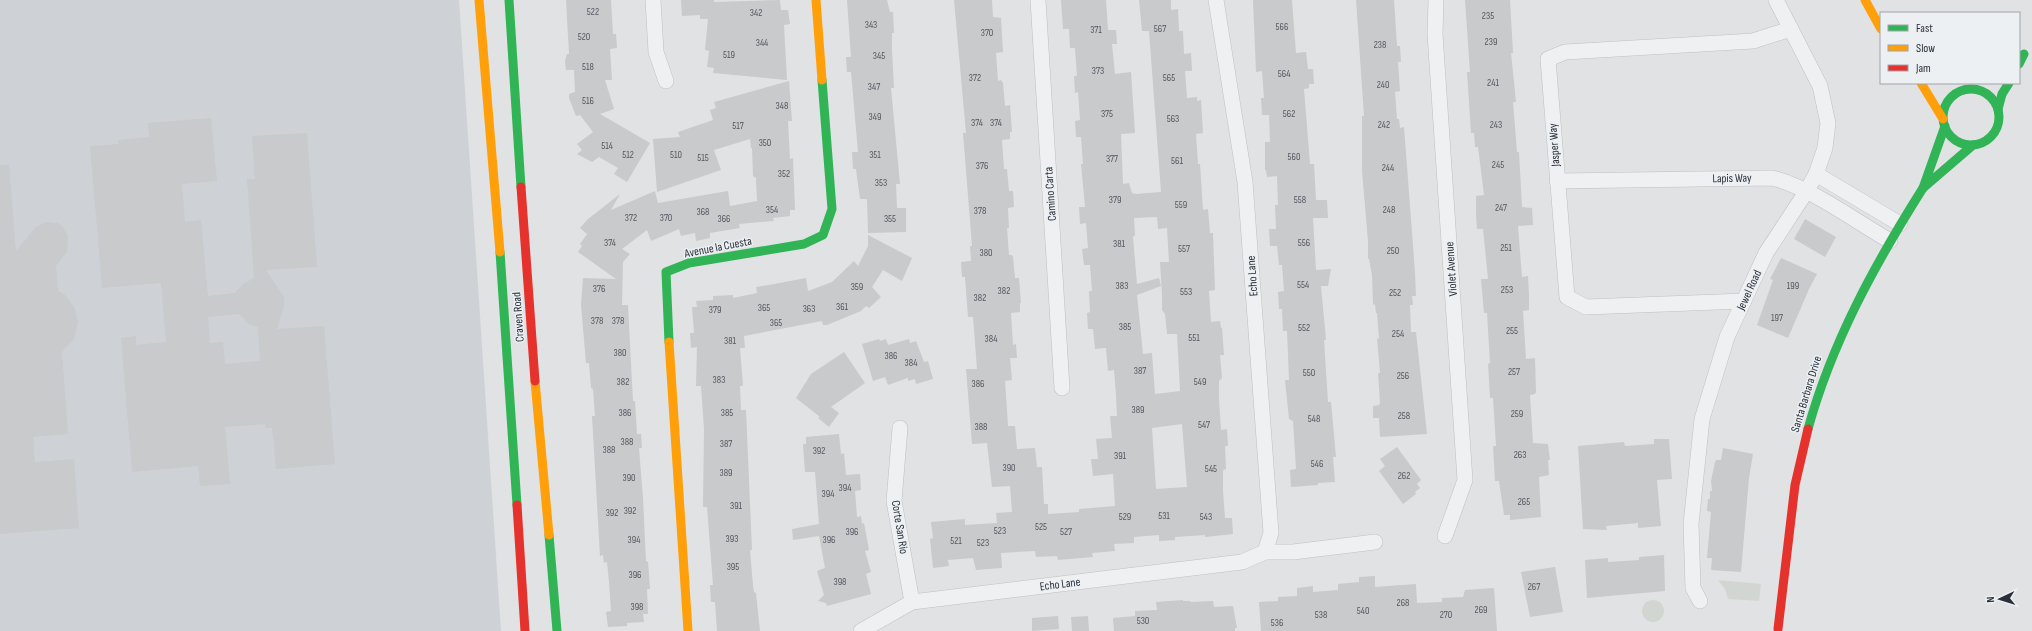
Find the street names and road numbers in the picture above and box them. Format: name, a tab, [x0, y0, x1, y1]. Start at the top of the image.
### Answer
street label: Jasper Way	[1545, 123, 1564, 168]
street label: Camino Carta	[1041, 166, 1060, 222]
street label: Lapis Way	[1712, 171, 1752, 186]
street label: Avenue la Cuesta	[682, 234, 753, 262]
street label: Violet Avenue	[1442, 241, 1461, 297]
street label: Echo Lane	[1244, 255, 1261, 297]
street label: Jewel Road	[1733, 268, 1765, 314]
street label: Craven Road	[509, 292, 528, 342]
street label: Santa Barbara Drive	[1788, 354, 1825, 434]
street label: Corte San Rio	[888, 499, 911, 555]
street label: Echo Lane	[1039, 575, 1081, 594]

